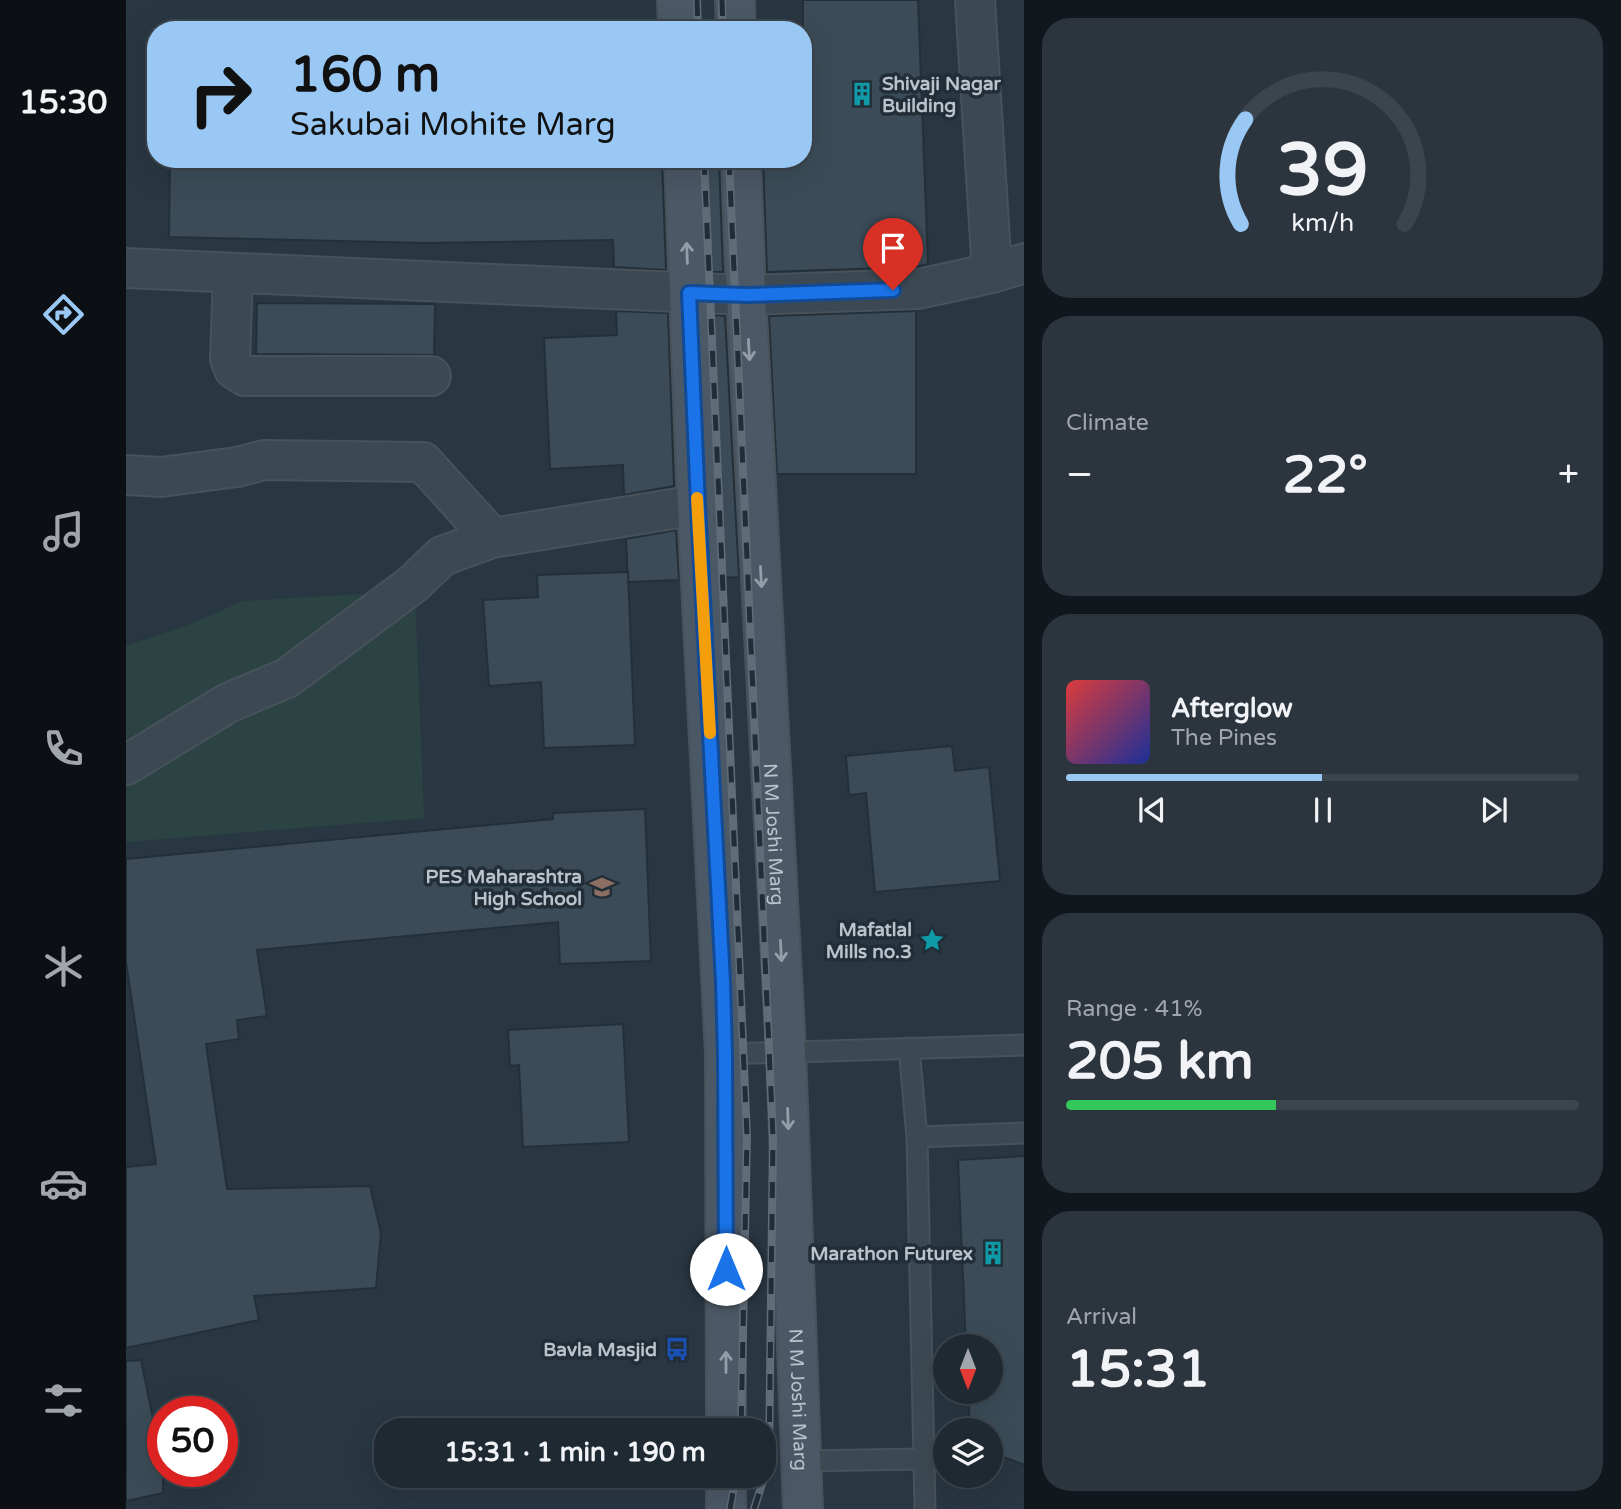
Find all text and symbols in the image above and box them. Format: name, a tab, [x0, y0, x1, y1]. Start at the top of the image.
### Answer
text: 160 m	[290, 46, 440, 105]
icon: right	[175, 49, 266, 140]
place label: Shivaji Nagar Building	[882, 73, 1002, 118]
building icon: Shivaji Nagar Building	[848, 80, 876, 108]
text: 15:30	[19, 84, 107, 122]
text: Sakubai Mohite Marg	[290, 106, 616, 144]
text: 39	[1277, 127, 1368, 215]
text: km/h	[1291, 208, 1354, 238]
pin	[863, 218, 923, 290]
icon: arrive	[874, 229, 912, 267]
one-way arrow	[681, 242, 694, 265]
icon: directions	[39, 290, 88, 339]
one-way arrow	[742, 338, 755, 361]
text: Climate	[1066, 409, 1149, 437]
text: 22°	[1283, 444, 1368, 507]
text: −	[1066, 452, 1093, 498]
text: +	[1558, 452, 1579, 498]
icon: music	[39, 507, 88, 556]
one-way arrow	[754, 565, 767, 588]
text: Afterglow	[1171, 693, 1293, 724]
icon: phone	[39, 724, 88, 773]
text: The Pines	[1171, 724, 1277, 752]
street label: N M Joshi Marg	[759, 763, 788, 906]
icon: previous	[1133, 791, 1171, 829]
icon: pause	[1304, 791, 1342, 829]
icon: next	[1475, 791, 1513, 829]
place label: PES Maharashtra High School	[426, 866, 582, 911]
school or university icon: PES Maharashtra High School	[588, 873, 616, 901]
place label: Mafatlal Mills no.3	[826, 919, 912, 963]
place icon: Mafatlal Mills no.3	[918, 926, 946, 954]
one-way arrow	[774, 939, 787, 962]
icon: climate	[39, 942, 88, 991]
text: Range · 41%	[1066, 995, 1202, 1023]
text: 205 km	[1066, 1030, 1254, 1093]
one-way arrow	[782, 1107, 795, 1130]
icon: car	[39, 1159, 88, 1208]
position arrow	[689, 1232, 763, 1306]
building icon: Marathon Futurex	[979, 1239, 1007, 1267]
place label: Marathon Futurex	[810, 1243, 973, 1265]
text: Arrival	[1066, 1303, 1137, 1331]
street label: N M Joshi Marg	[784, 1328, 812, 1471]
north arrow	[933, 1334, 1003, 1404]
map controls	[933, 1334, 1003, 1488]
bus stop icon: Bavla Masjid	[663, 1335, 691, 1363]
text: 15:31	[1066, 1338, 1210, 1401]
place label: Bavla Masjid	[543, 1339, 657, 1362]
one-way arrow	[719, 1350, 733, 1373]
icon: filters	[39, 1376, 88, 1425]
speed limit sign: 50	[147, 1396, 238, 1487]
button: layers	[933, 1418, 1003, 1488]
text: 15:31 · 1 min · 190 m	[444, 1437, 706, 1468]

